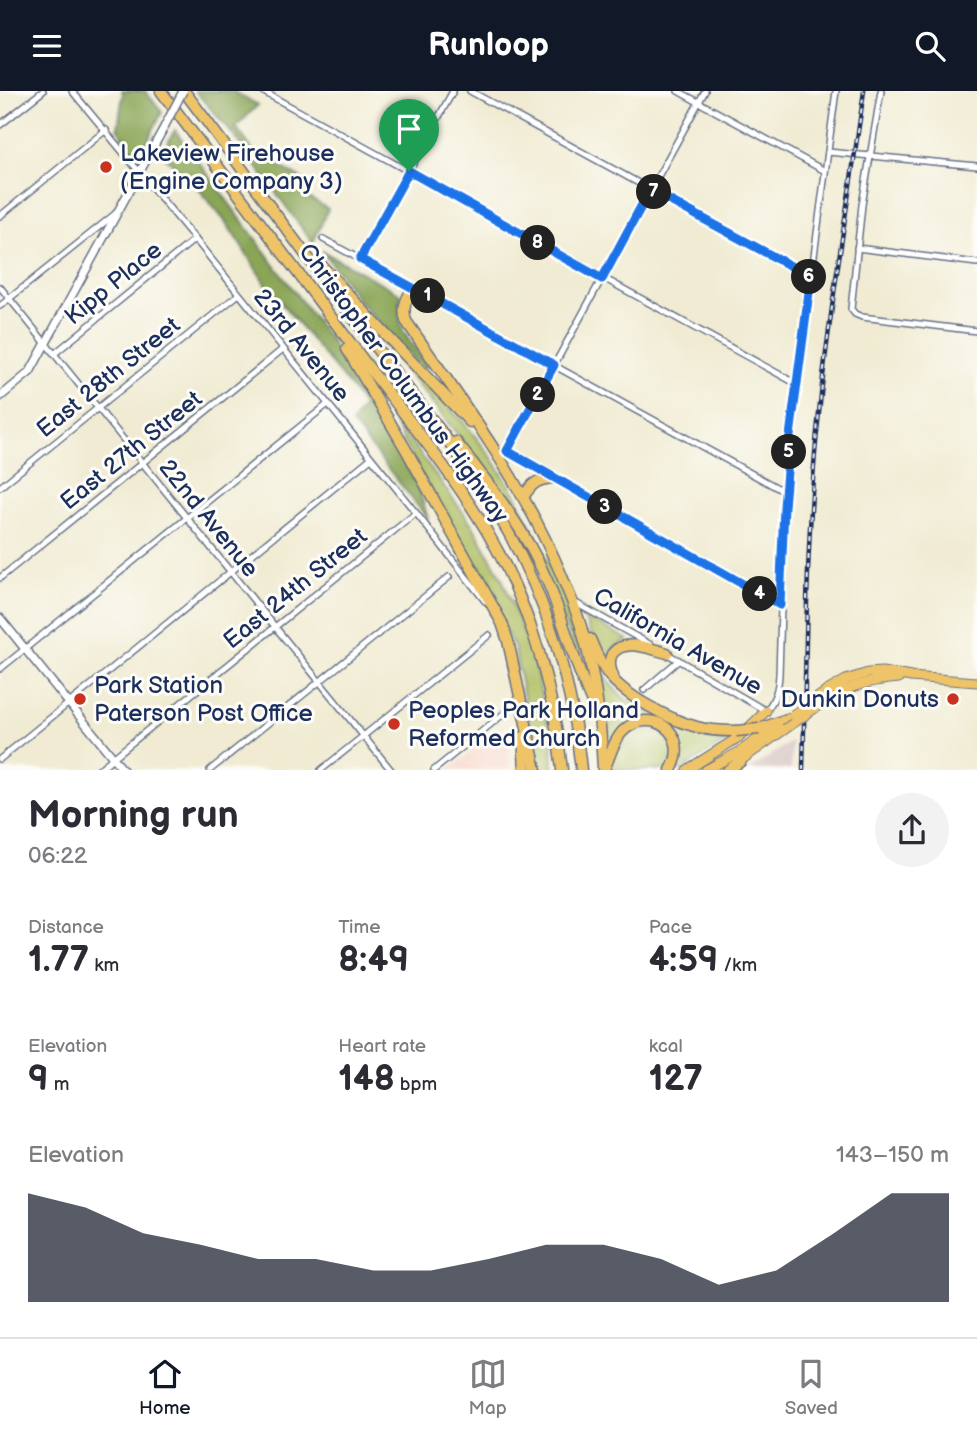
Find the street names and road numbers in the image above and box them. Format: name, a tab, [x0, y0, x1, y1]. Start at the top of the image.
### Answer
street label: Kipp Place	[59, 236, 168, 331]
street label: Christopher Columbus Highway	[292, 238, 515, 529]
street label: 23rd Avenue	[247, 283, 356, 408]
street label: East 28th Street	[31, 310, 186, 444]
street label: East 27th Street	[55, 384, 208, 516]
street label: 22nd Avenue	[152, 454, 265, 583]
street label: East 24th Street	[218, 521, 373, 655]
street label: California Avenue	[588, 581, 767, 702]

